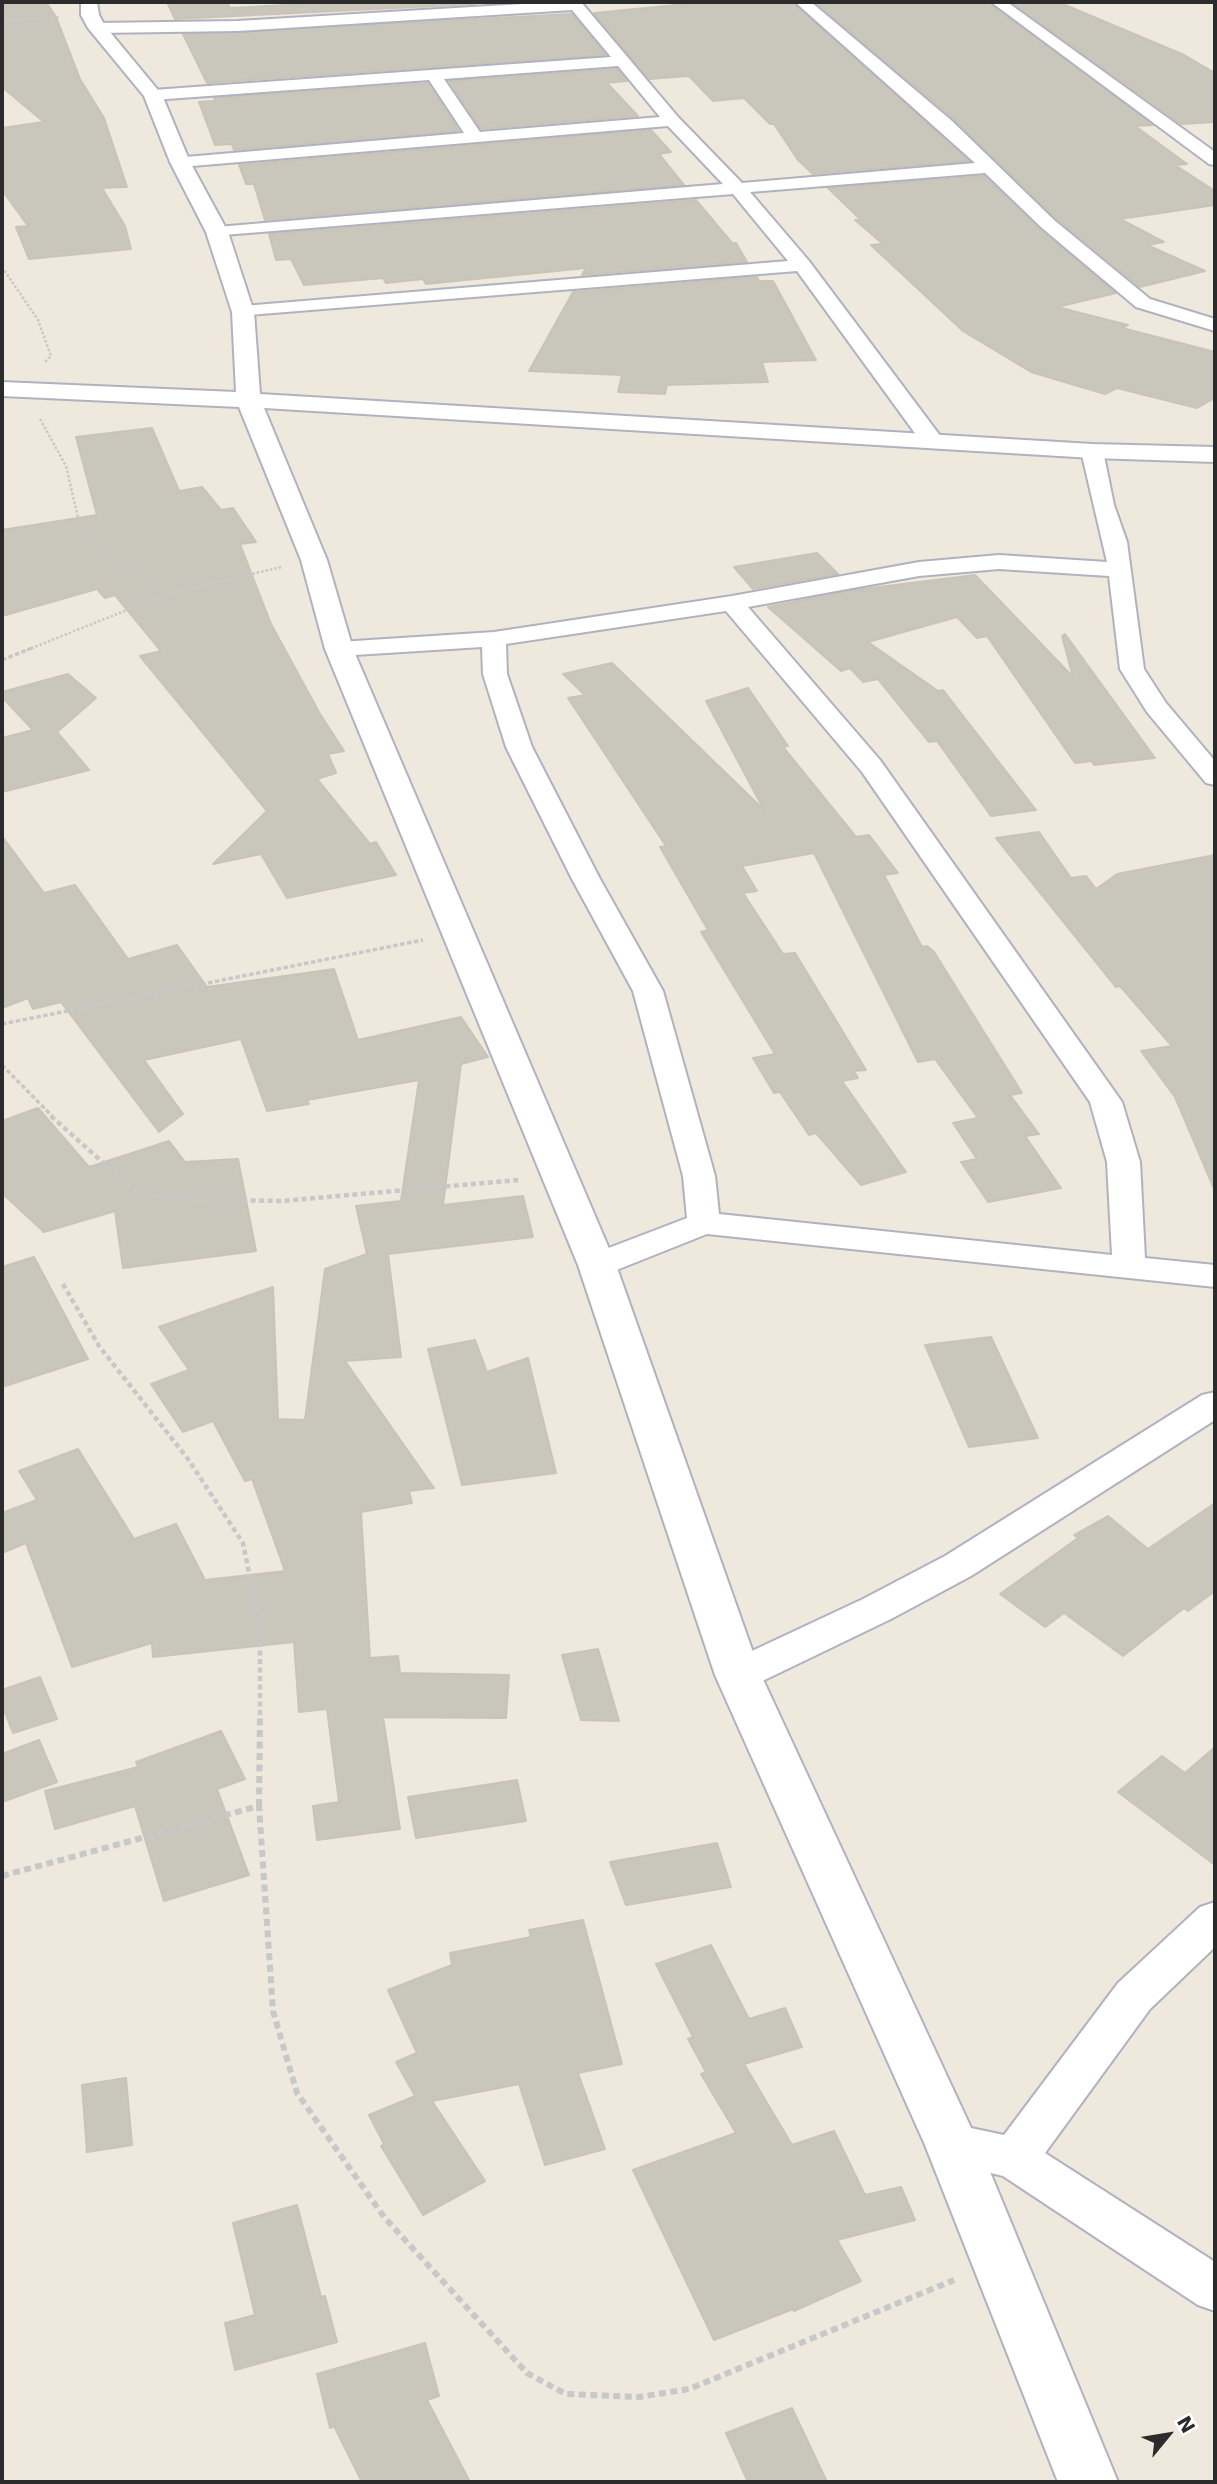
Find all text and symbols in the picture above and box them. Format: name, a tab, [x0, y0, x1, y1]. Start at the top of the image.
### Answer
north arrow	[1133, 2400, 1203, 2470]
text: N	[1173, 2412, 1200, 2437]

